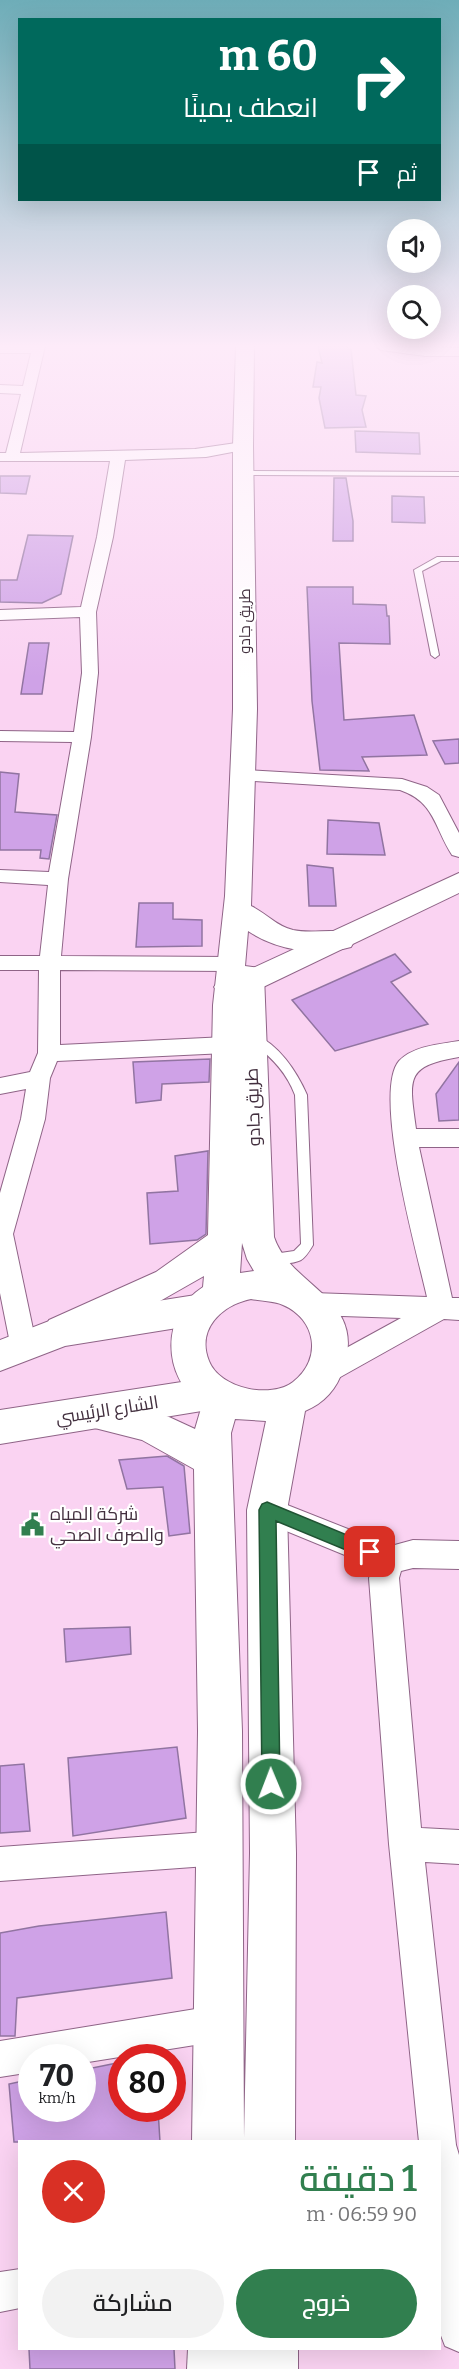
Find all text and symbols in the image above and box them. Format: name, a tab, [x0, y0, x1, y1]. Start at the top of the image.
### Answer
text: 60 m	[219, 31, 318, 81]
icon: right	[339, 42, 417, 120]
text: انعطف يمينًا	[183, 92, 318, 124]
icon: arrive	[352, 156, 385, 189]
text: ثم	[397, 160, 417, 187]
map controls	[387, 219, 441, 339]
button: sound	[387, 219, 441, 273]
button: search	[387, 285, 441, 339]
street label: طريق جادو	[236, 588, 255, 654]
street label: طريق جادو	[241, 1067, 266, 1147]
street label: الشارع الرئيسي	[54, 1391, 160, 1431]
place label: شركة المياه والصرف الصحي	[50, 1503, 164, 1549]
public building icon: شركة المياه والصرف الصحي	[19, 1511, 45, 1537]
pin	[344, 1526, 395, 1577]
icon: arrive	[353, 1535, 386, 1568]
position arrow	[239, 1752, 303, 1816]
speed limit sign: 80	[108, 2044, 186, 2122]
text: 70	[40, 2058, 74, 2094]
text: km/h	[38, 2089, 76, 2107]
text: 1 دقيقة	[299, 2157, 417, 2201]
button: close	[42, 2160, 105, 2223]
text: 90 m · 06:59	[306, 2202, 417, 2226]
button: مشاركة	[42, 2269, 224, 2338]
button: خروج	[236, 2269, 417, 2338]

